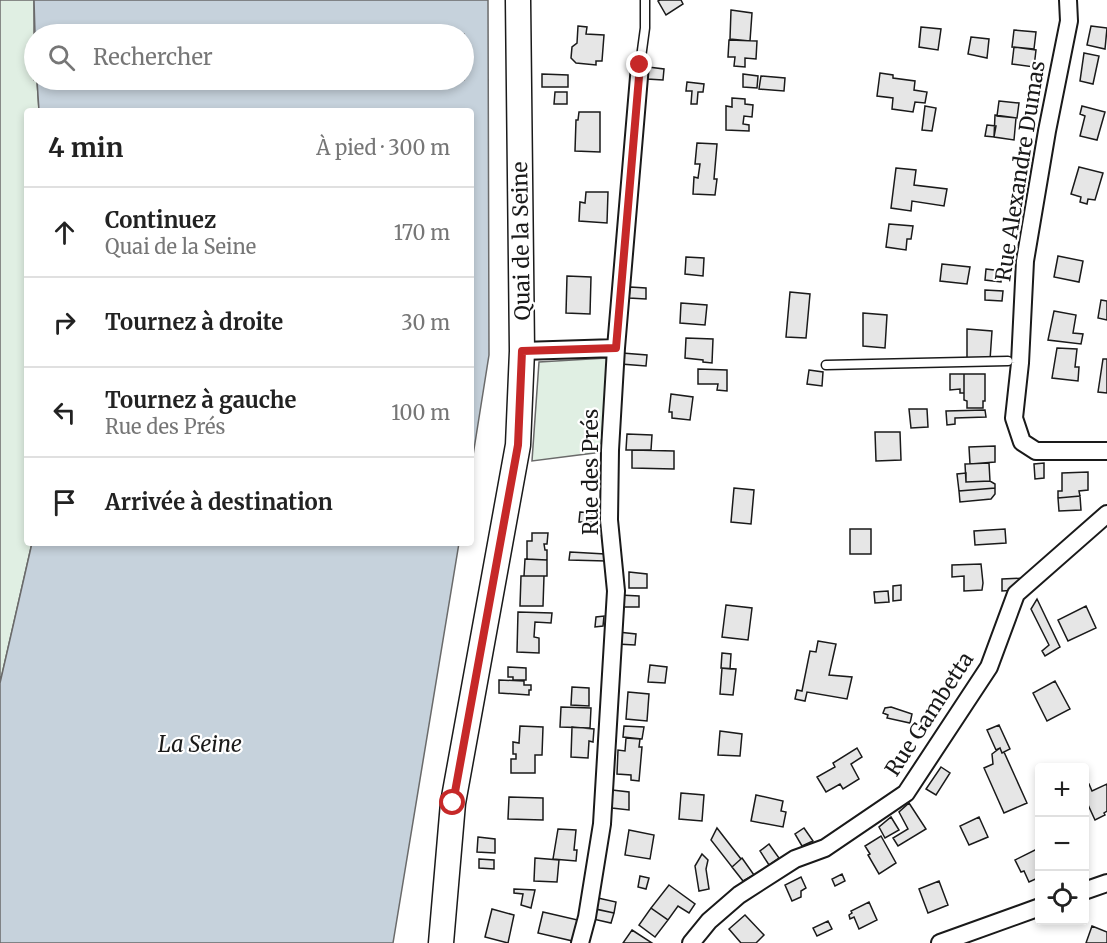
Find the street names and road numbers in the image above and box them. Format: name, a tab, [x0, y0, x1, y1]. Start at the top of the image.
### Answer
street label: Rue Alexandre Dumas	[989, 59, 1051, 283]
street label: Quai de la Seine	[506, 161, 536, 321]
street label: Rue des Prés	[577, 409, 604, 535]
street label: Rue Gambetta	[879, 647, 979, 781]

